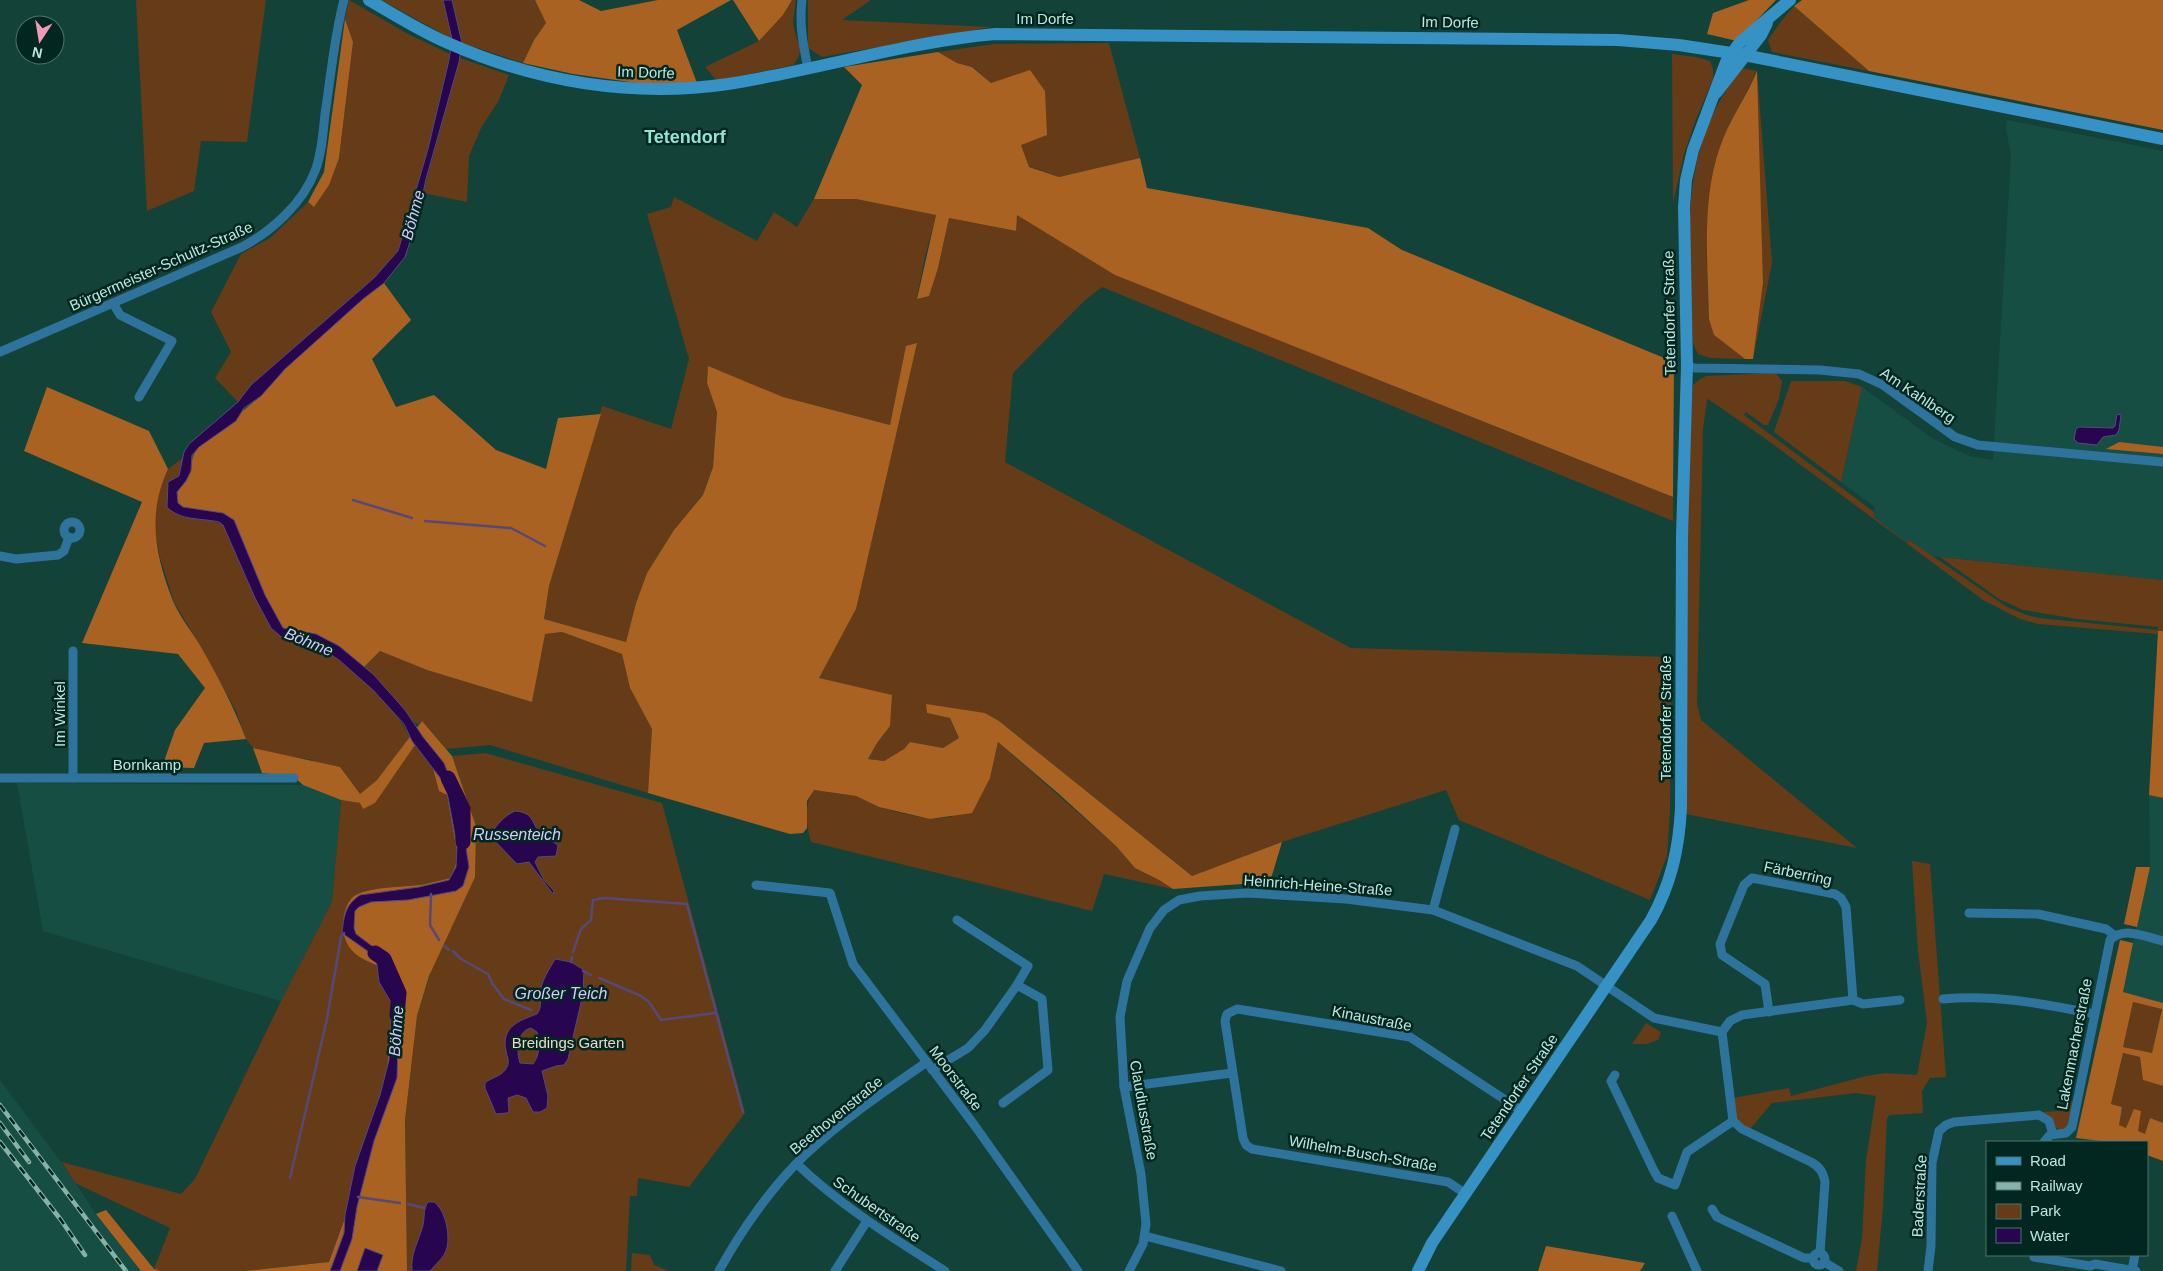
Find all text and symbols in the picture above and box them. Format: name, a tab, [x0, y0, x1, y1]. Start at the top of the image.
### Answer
street label: Im Dorfe	[1016, 10, 1074, 27]
street label: Im Dorfe	[1421, 13, 1479, 31]
north arrow	[15, 15, 65, 65]
text: N	[31, 44, 44, 62]
street label: Im Dorfe	[617, 63, 675, 81]
district label: Tetendorf	[644, 127, 727, 147]
water label: Böhme	[398, 188, 428, 242]
street label: Bürgermeister-Schultz-Straße	[67, 218, 255, 314]
street label: Tetendorfer Straße	[1659, 250, 1679, 376]
street label: Am Kahlberg	[1877, 364, 1959, 426]
water label: Böhme	[282, 625, 336, 659]
street label: Tetendorfer Straße	[1657, 655, 1674, 781]
street label: Im Winkel	[51, 681, 68, 747]
street label: Bornkamp	[113, 756, 181, 773]
water label: Russenteich	[473, 826, 561, 843]
street label: Färberring	[1762, 857, 1834, 889]
street label: Heinrich-Heine-Straße	[1243, 871, 1393, 899]
street label: Lakenmacherstraße	[2053, 977, 2095, 1111]
water label: Großer Teich	[515, 985, 607, 1002]
street label: Kinaustraße	[1331, 1002, 1413, 1034]
water label: Böhme	[386, 1005, 406, 1057]
street label: Tetendorfer Straße	[1477, 1030, 1561, 1144]
park label: Breidings Garten	[512, 1034, 624, 1051]
street label: Moorstraße	[926, 1042, 986, 1114]
street label: Claudiusstraße	[1127, 1059, 1161, 1161]
street label: Beethovenstraße	[786, 1072, 886, 1158]
street label: Wilhelm-Busch-Straße	[1288, 1132, 1438, 1174]
legend	[1986, 1141, 2148, 1256]
text: Road	[2030, 1152, 2066, 1169]
street label: Baderstraße	[1908, 1154, 1930, 1238]
street label: Schubertstraße	[830, 1173, 924, 1245]
text: Railway	[2030, 1177, 2083, 1194]
text: Park	[2030, 1202, 2061, 1219]
text: Water	[2030, 1227, 2069, 1244]

